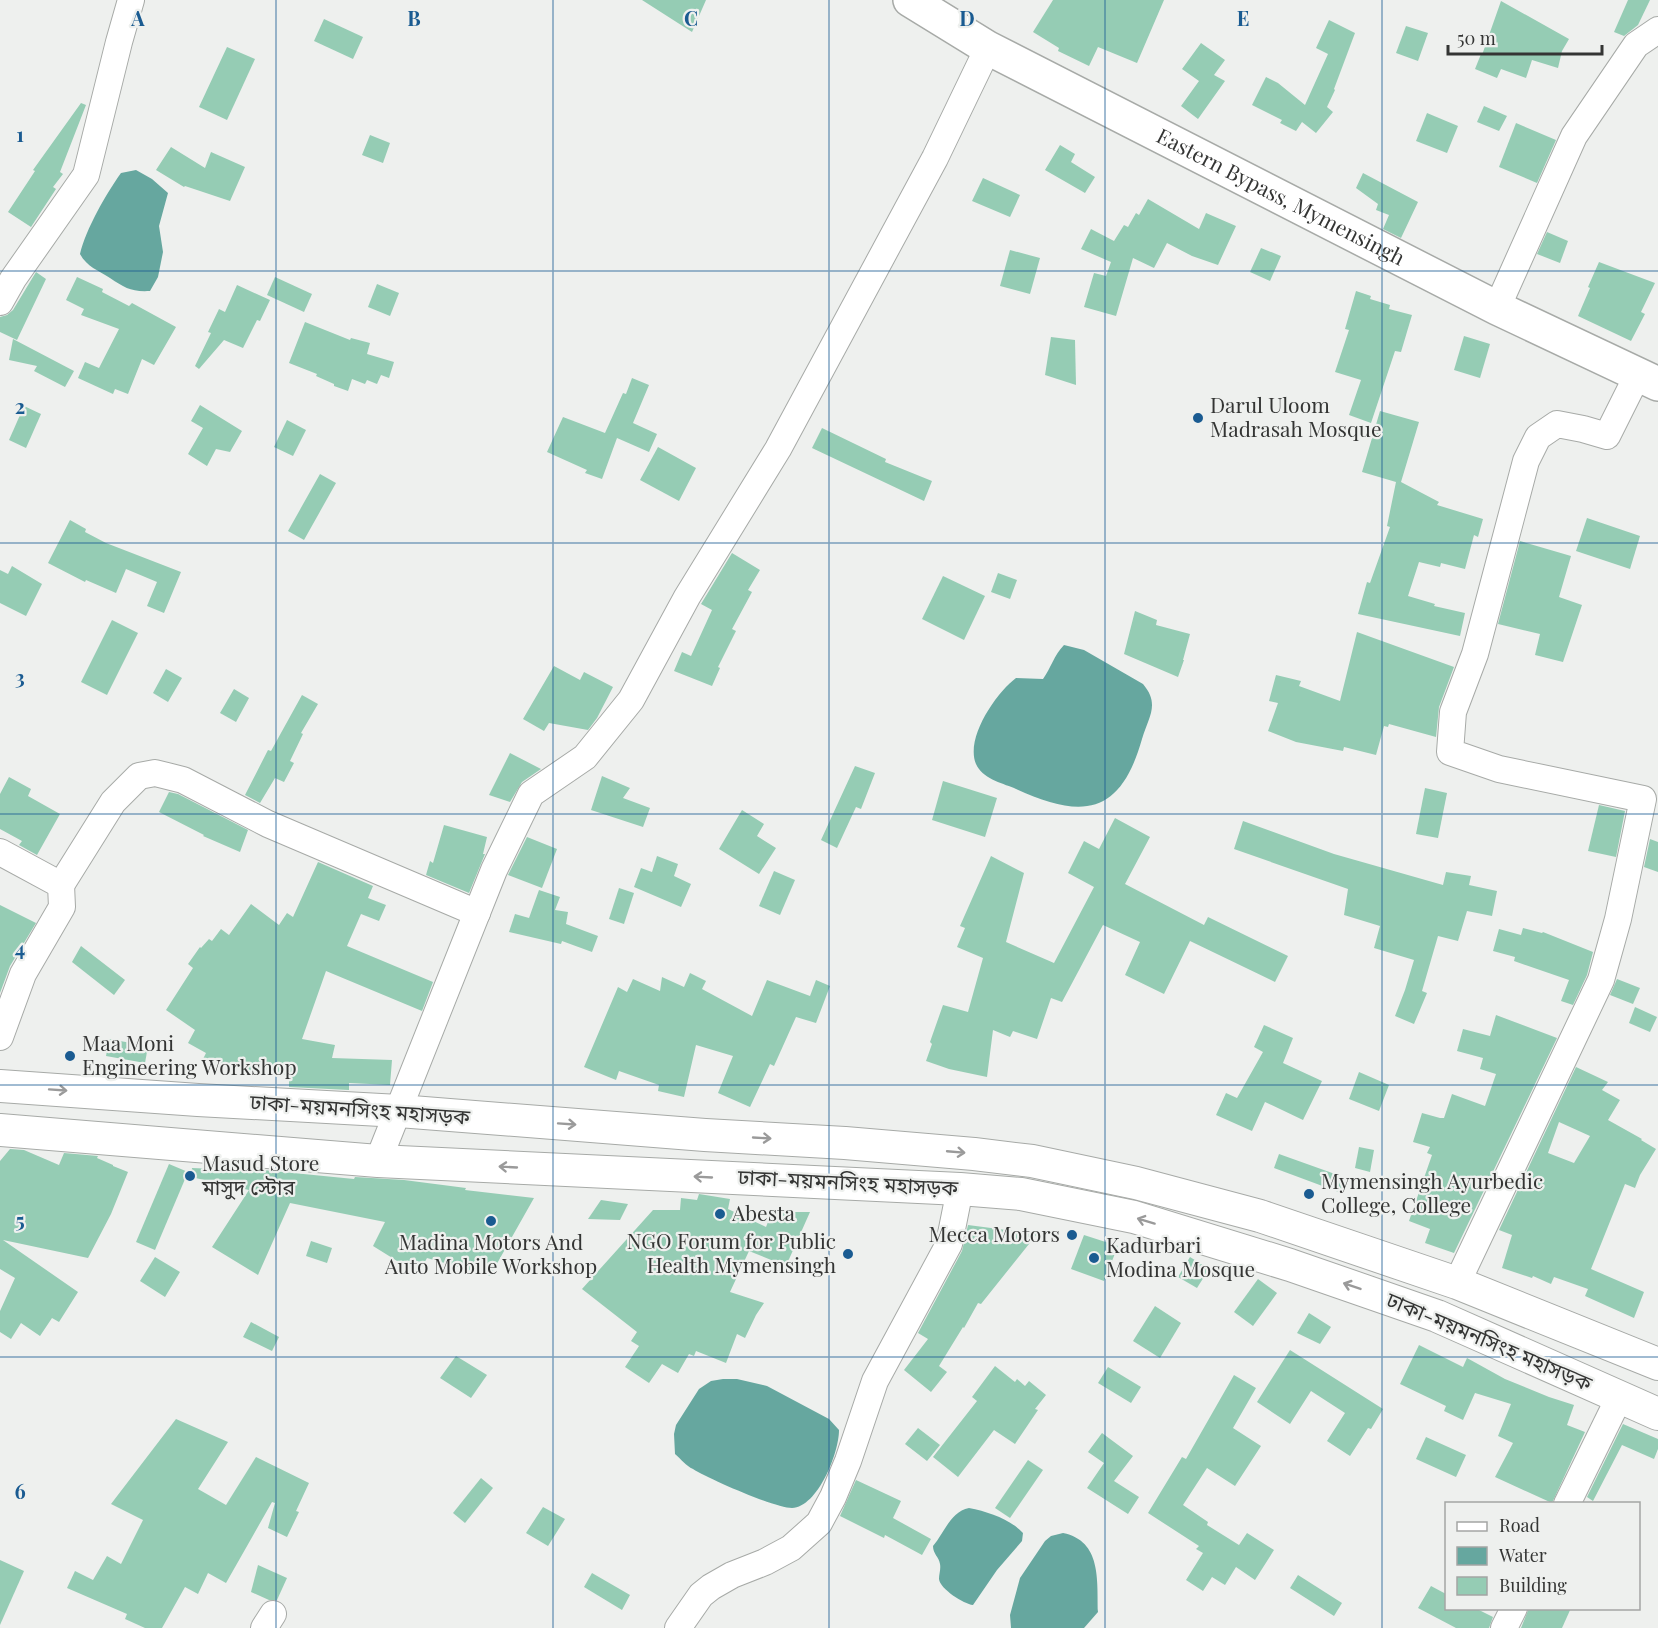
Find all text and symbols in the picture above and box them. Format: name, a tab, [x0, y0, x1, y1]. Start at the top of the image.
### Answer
text: A	[130, 4, 145, 31]
text: B	[407, 4, 421, 31]
text: C	[684, 4, 698, 31]
text: D	[959, 4, 975, 31]
text: E	[1237, 4, 1249, 31]
scale bar	[1448, 18, 1602, 56]
text: 50 m	[1457, 26, 1496, 50]
text: 1	[16, 120, 24, 147]
street label: Eastern Bypass, Mymensingh	[1152, 121, 1411, 271]
place label: Darul Uloom Madrasah Mosque	[1210, 390, 1382, 442]
text: 2	[15, 392, 25, 419]
marker: Darul Uloom Madrasah Mosque	[1191, 411, 1205, 425]
text: 3	[15, 663, 25, 690]
text: 4	[15, 934, 25, 961]
place label: Maa Moni Engineering Workshop	[82, 1028, 297, 1080]
marker: Maa Moni Engineering Workshop	[63, 1049, 77, 1063]
one-way arrow	[48, 1085, 68, 1096]
street label: ঢাকা-ময়মনসিংহ মহাসড়ক	[248, 1086, 472, 1130]
one-way arrow	[557, 1119, 577, 1130]
one-way arrow	[751, 1132, 771, 1143]
one-way arrow	[946, 1147, 966, 1158]
place label: Masud Store মাসুদ স্টোর	[201, 1148, 320, 1200]
street label: ঢাকা-ময়মনসিংহ মহাসড়ক	[736, 1161, 960, 1201]
one-way arrow	[499, 1162, 519, 1173]
place label: Mymensingh Ayurbedic College, College	[1321, 1166, 1543, 1218]
marker: Masud Store মাসুদ স্টোর	[183, 1169, 197, 1183]
one-way arrow	[693, 1171, 713, 1182]
marker: Mymensingh Ayurbedic College, College	[1302, 1187, 1316, 1201]
place label: Abesta	[731, 1198, 795, 1226]
text: 5	[15, 1206, 25, 1233]
marker: Abesta	[713, 1207, 727, 1221]
marker: Madina Motors And Auto Mobile Workshop	[484, 1214, 498, 1228]
one-way arrow	[1137, 1215, 1156, 1226]
place label: Mecca Motors	[929, 1219, 1060, 1247]
place label: NGO Forum for Public Health Mymensingh	[627, 1226, 837, 1278]
place label: Madina Motors And Auto Mobile Workshop	[384, 1227, 597, 1279]
marker: Mecca Motors	[1065, 1228, 1079, 1242]
place label: Kadurbari Modina Mosque	[1106, 1230, 1255, 1282]
marker: NGO Forum for Public Health Mymensingh	[841, 1247, 855, 1261]
marker: Kadurbari Modina Mosque	[1087, 1251, 1101, 1265]
one-way arrow	[1343, 1280, 1362, 1291]
street label: ঢাকা-ময়মনসিংহ মহাসড়ক	[1382, 1284, 1598, 1397]
text: 6	[14, 1477, 26, 1504]
legend	[1445, 1502, 1640, 1610]
text: Road	[1499, 1513, 1540, 1537]
text: Water	[1498, 1543, 1547, 1567]
text: Building	[1499, 1573, 1567, 1597]

